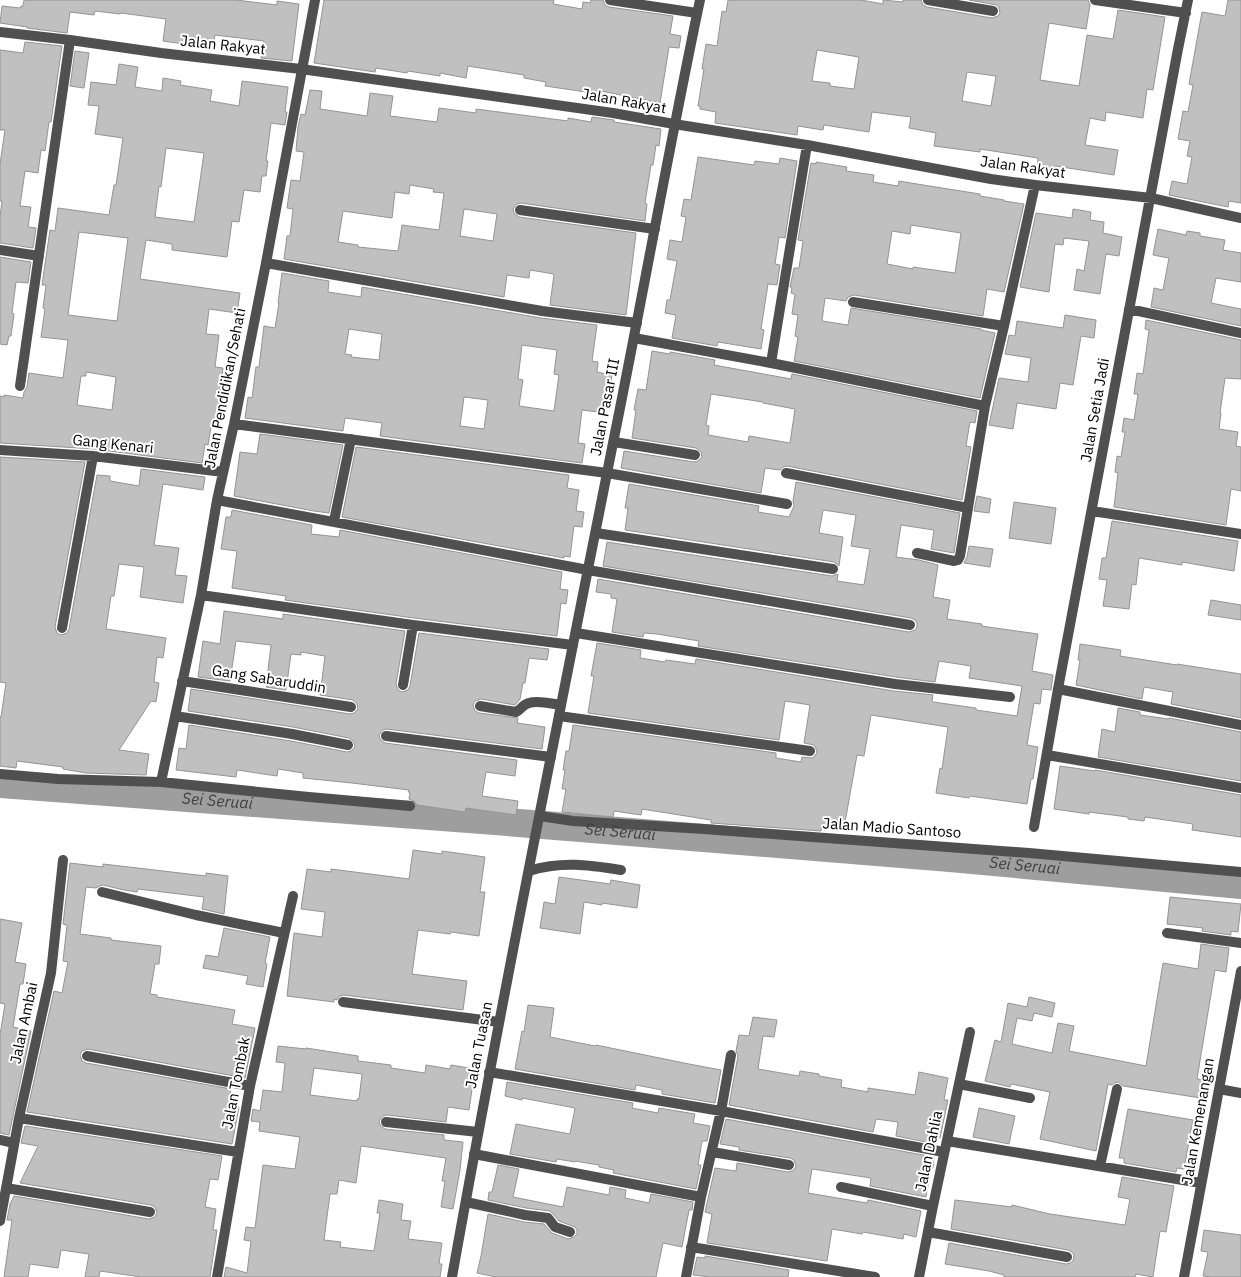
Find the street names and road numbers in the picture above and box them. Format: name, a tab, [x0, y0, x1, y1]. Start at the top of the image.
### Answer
street label: Jalan Rakyat	[179, 31, 267, 58]
street label: Jalan Rakyat	[580, 84, 668, 117]
street label: Jalan Rakyat	[979, 151, 1067, 182]
street label: Jalan Pendidikan/Sehati	[200, 306, 249, 470]
street label: Jalan Pasar III	[586, 356, 623, 457]
street label: Jalan Setia Jadi	[1076, 356, 1113, 463]
street label: Gang Kenari	[71, 430, 155, 457]
street label: Gang Sabaruddin	[211, 660, 328, 697]
street label: Jalan Madio Santoso	[822, 813, 962, 842]
street label: Jalan Ambai	[6, 980, 41, 1065]
street label: Jalan Tuasan	[461, 1000, 496, 1090]
street label: Jalan Tombak	[217, 1035, 254, 1131]
street label: Jalan Kemenangan	[1177, 1056, 1218, 1186]
street label: Jalan Dahlia	[911, 1109, 946, 1193]

